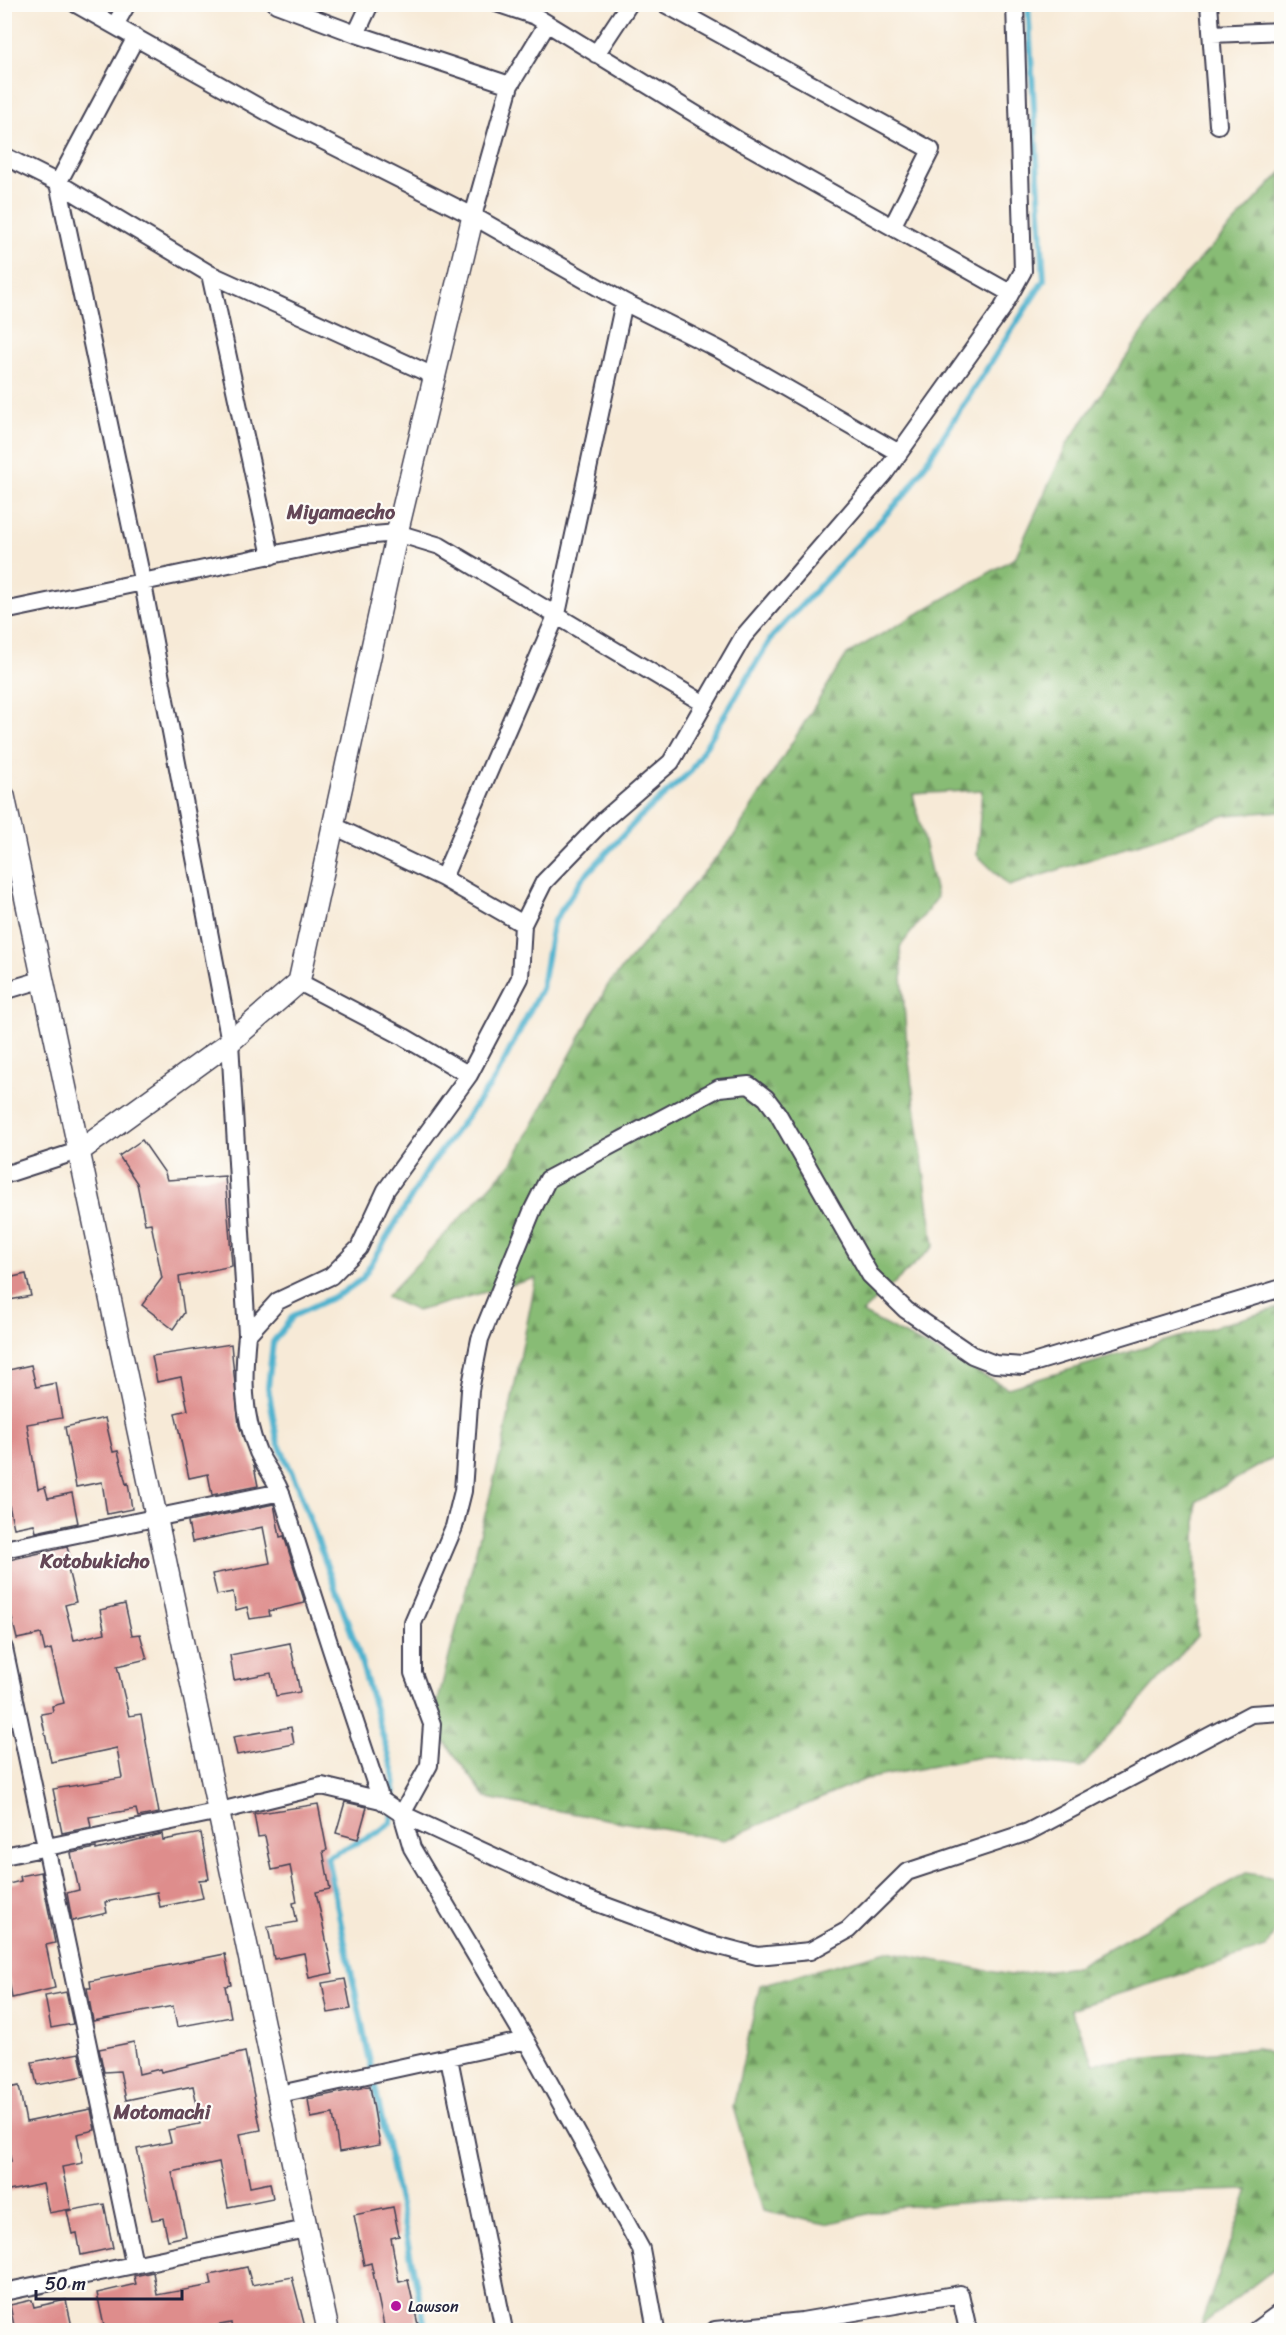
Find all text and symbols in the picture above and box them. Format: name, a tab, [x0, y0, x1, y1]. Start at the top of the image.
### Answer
district label: Miyamaecho	[286, 495, 396, 530]
district label: Kotobukicho	[39, 1544, 151, 1579]
district label: Motomachi	[113, 2095, 212, 2130]
scale bar	[36, 2263, 182, 2301]
text: 50 m	[45, 2268, 86, 2300]
place label: Lawson	[408, 2292, 459, 2321]
marker: Lawson	[389, 2299, 403, 2313]

